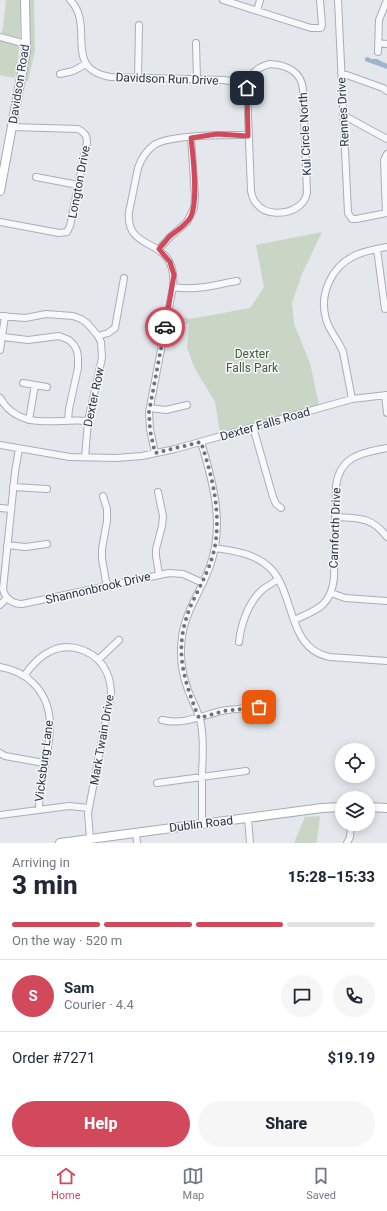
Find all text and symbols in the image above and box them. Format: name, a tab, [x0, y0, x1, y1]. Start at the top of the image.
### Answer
street label: Davidson Road	[6, 43, 32, 125]
street label: Davidson Run Drive	[115, 70, 219, 88]
pin	[230, 71, 264, 105]
icon: home	[236, 77, 258, 99]
street label: Rennes Drive	[334, 77, 352, 147]
street label: Kul Circle North	[296, 92, 314, 176]
street label: Longton Drive	[65, 144, 93, 220]
courier	[145, 307, 185, 347]
icon: car	[154, 316, 176, 338]
park label: Dexter Falls Park	[226, 347, 279, 375]
street label: Dexter Row	[81, 366, 107, 428]
street label: Dexter Falls Road	[218, 404, 312, 444]
street label: Carnforth Drive	[327, 487, 343, 569]
street label: Shannonbrook Drive	[44, 569, 152, 607]
pin	[242, 690, 276, 724]
street label: Mark Twain Drive	[87, 694, 117, 786]
icon: bag	[248, 696, 270, 718]
street label: Vicksburg Lane	[32, 719, 56, 803]
map controls	[335, 743, 375, 831]
button: locate	[335, 743, 375, 783]
button: layers	[335, 791, 375, 831]
street label: Dublin Road	[168, 813, 234, 835]
text: Arriving in	[12, 855, 70, 870]
text: 15:28–15:33	[288, 868, 375, 886]
text: 3 min	[12, 870, 78, 900]
text: On the way · 520 m	[12, 933, 122, 948]
button: chat	[281, 975, 323, 1017]
button: phone	[333, 975, 375, 1017]
text: Sam	[64, 979, 94, 997]
text: S	[28, 987, 38, 1005]
text: Courier · 4.4	[64, 997, 134, 1012]
text: Order #7271	[12, 1049, 95, 1067]
text: $19.19	[328, 1049, 375, 1067]
button: Help	[12, 1101, 190, 1147]
button: Share	[198, 1101, 375, 1147]
tab: Home	[51, 1165, 81, 1202]
tab: Map	[182, 1165, 204, 1202]
tab: Saved	[306, 1165, 336, 1202]

